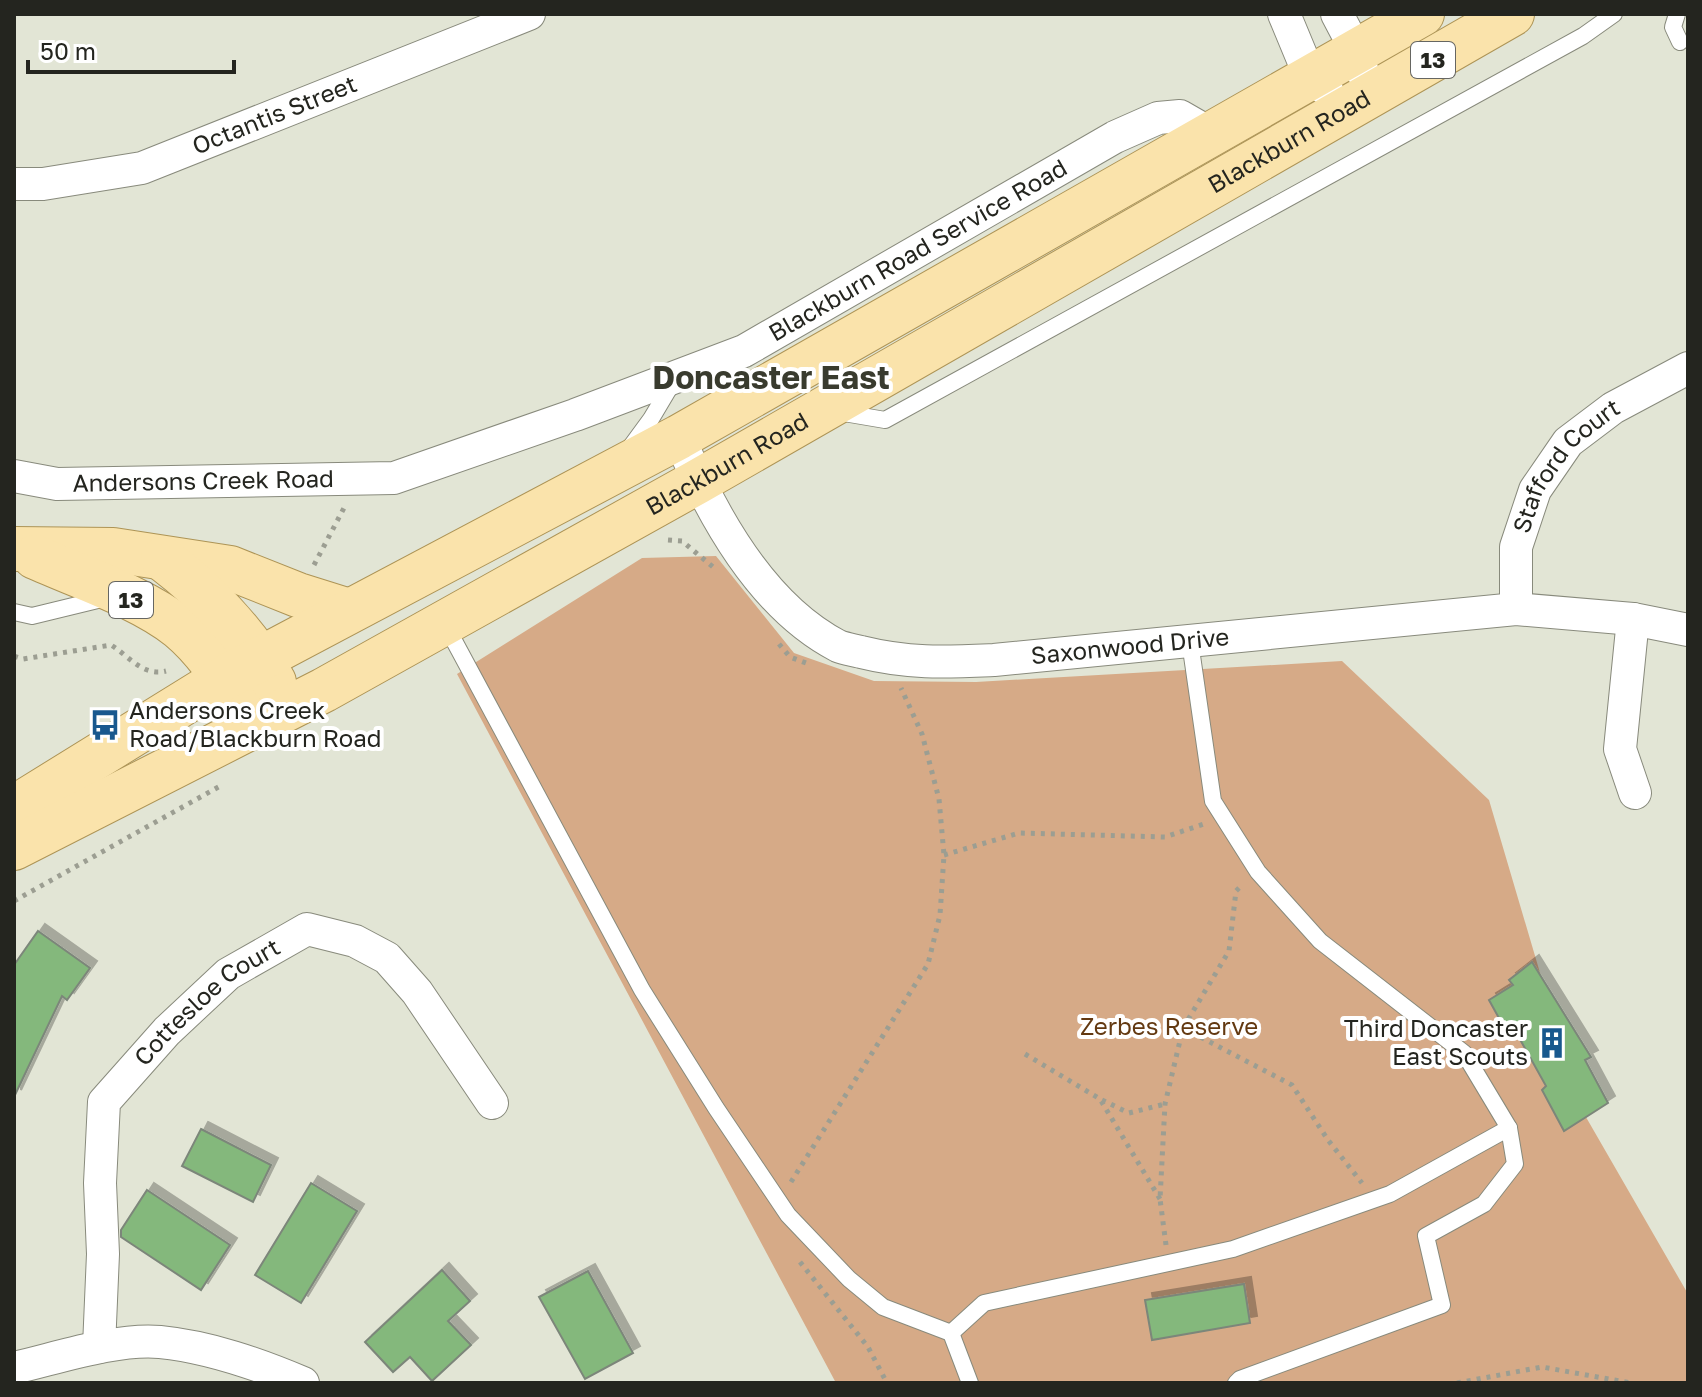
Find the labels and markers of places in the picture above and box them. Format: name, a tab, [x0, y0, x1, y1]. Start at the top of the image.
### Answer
place label: Andersons Creek Road/Blackburn Road	[129, 695, 381, 752]
bus stop icon: Andersons Creek Road/Blackburn Road	[88, 708, 122, 742]
place label: Third Doncaster East Scouts	[1344, 1013, 1528, 1070]
building icon: Third Doncaster East Scouts	[1535, 1026, 1569, 1060]

